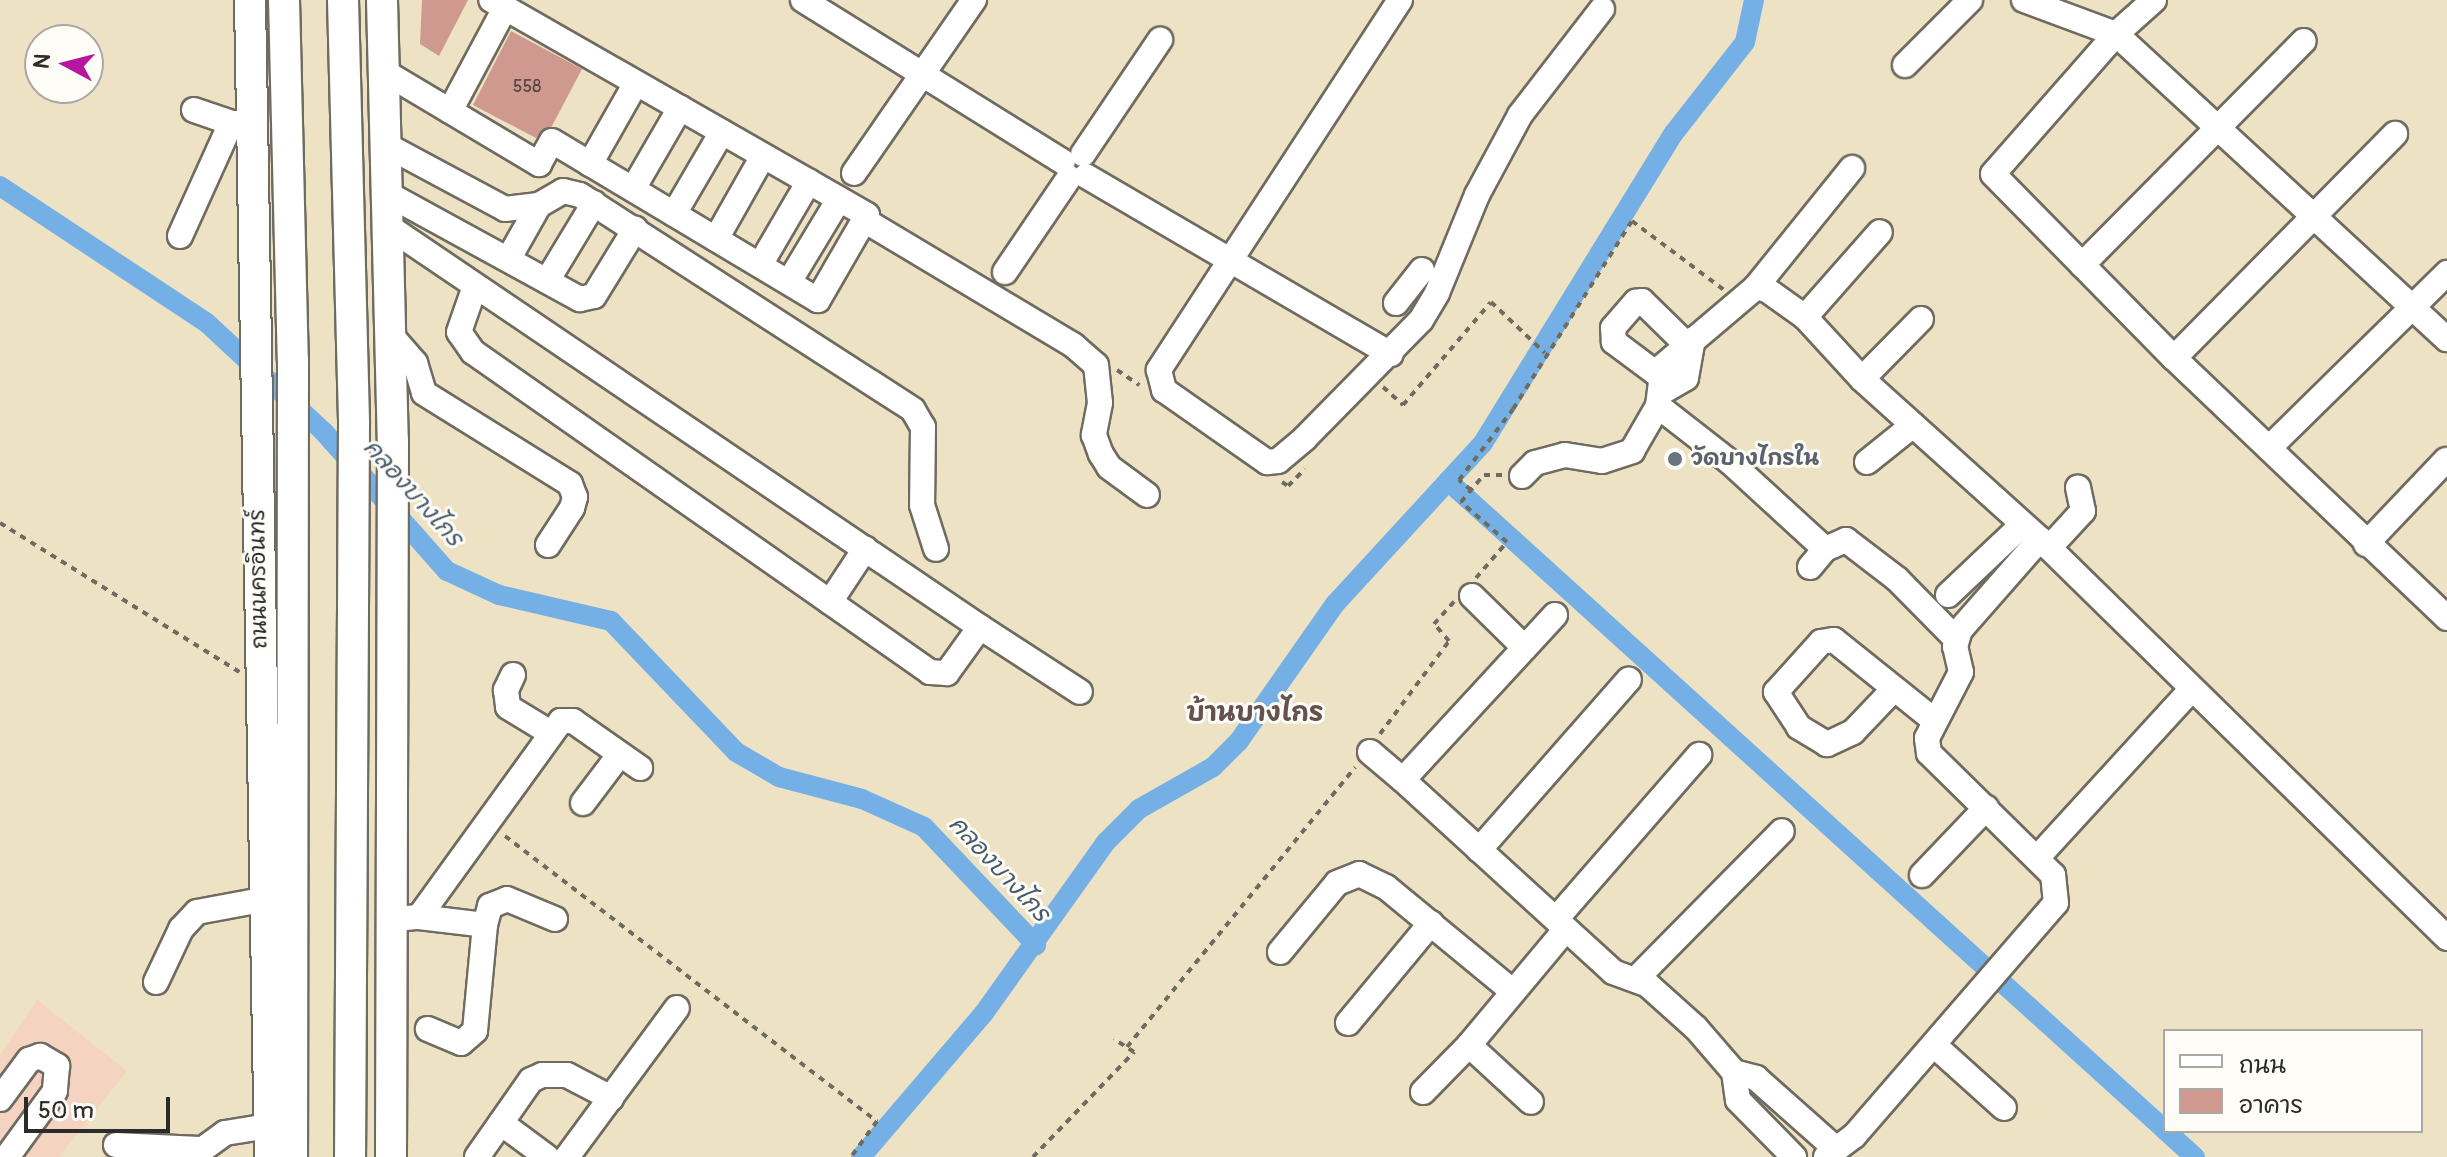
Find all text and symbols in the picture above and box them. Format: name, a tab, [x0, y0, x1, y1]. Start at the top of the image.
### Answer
north arrow	[24, 24, 104, 104]
text: N	[27, 52, 57, 70]
house number: 558	[513, 76, 541, 98]
water label: คลองบางไกร	[357, 434, 469, 552]
place label: วัดบางไกรใน	[1691, 446, 1819, 472]
marker: วัดบางไกรใน	[1666, 450, 1684, 468]
street label: ถนนนครอินทร์	[245, 509, 273, 649]
district label: บ้านบางไกร	[1186, 698, 1324, 730]
water label: คลองบางไกร	[943, 810, 1055, 928]
legend	[2163, 1029, 2423, 1133]
text: ถนน	[2239, 1051, 2286, 1080]
scale bar	[28, 1081, 174, 1131]
text: อาคาร	[2239, 1091, 2303, 1120]
text: 50 m	[38, 1096, 94, 1125]

